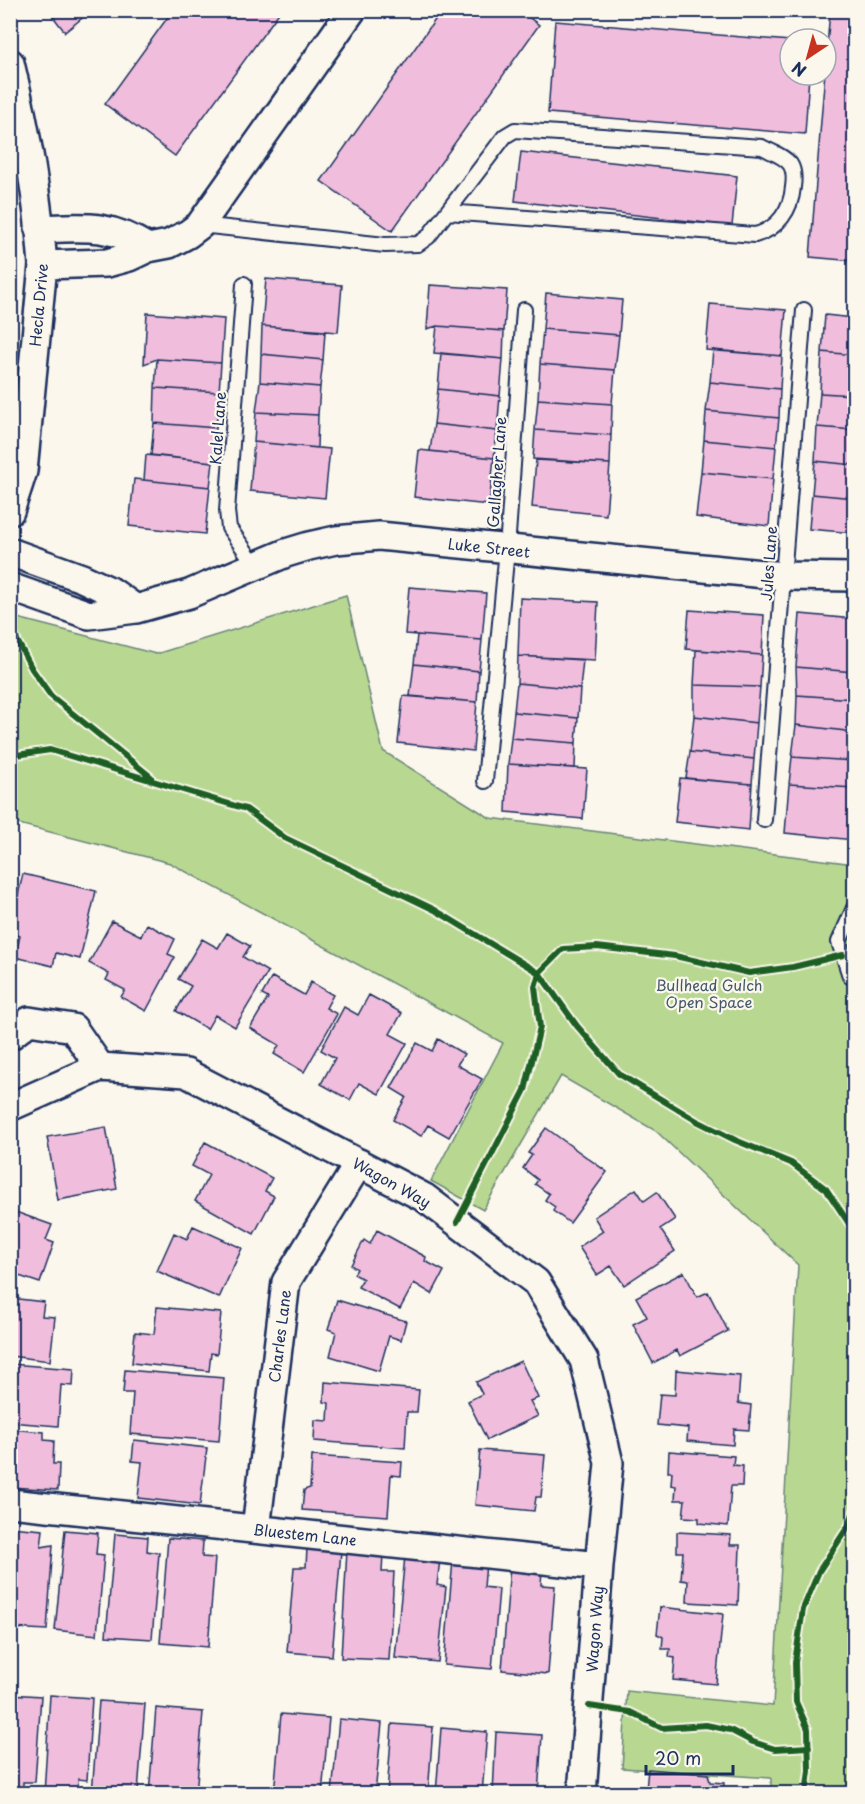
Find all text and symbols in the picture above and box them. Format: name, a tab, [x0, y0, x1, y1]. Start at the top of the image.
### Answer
north arrow	[778, 27, 838, 87]
text: N	[786, 57, 811, 83]
street label: Hecla Drive	[23, 262, 53, 348]
street label: Kalel Lane	[203, 391, 231, 465]
street label: Gallagher Lane	[481, 416, 511, 528]
street label: Jules Lane	[754, 525, 782, 601]
street label: Luke Street	[447, 531, 531, 563]
park label: Bullhead Gulch Open Space	[655, 973, 763, 1013]
street label: Wagon Way	[348, 1151, 436, 1213]
street label: Charles Lane	[262, 1288, 296, 1384]
street label: Bluestem Lane	[252, 1517, 358, 1551]
street label: Wagon Way	[580, 1585, 608, 1673]
scale bar	[646, 1738, 733, 1776]
text: 20 m	[655, 1744, 701, 1771]

